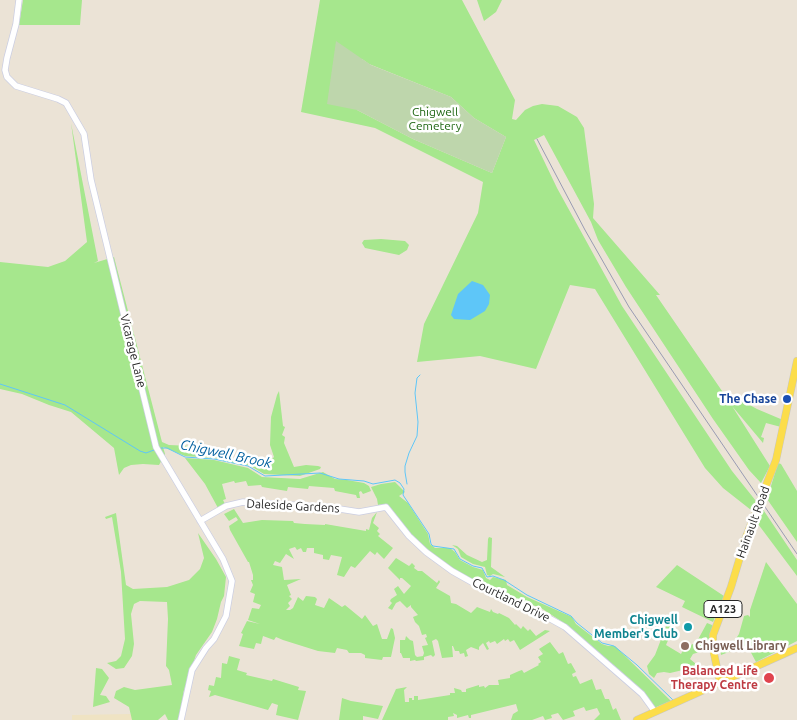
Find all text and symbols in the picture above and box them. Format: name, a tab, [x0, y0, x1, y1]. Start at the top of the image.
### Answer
park label: Chigwell Cemetery	[409, 105, 461, 133]
street label: Vicarage Lane	[117, 313, 149, 389]
place label: The Chase	[719, 392, 777, 406]
marker: The Chase	[781, 393, 793, 405]
water label: Chigwell Brook	[179, 436, 273, 472]
street label: Hainault Road	[733, 484, 773, 560]
street label: Daleside Gardens	[246, 496, 340, 516]
street label: Courtland Drive	[470, 575, 552, 625]
road number: A123	[704, 600, 742, 618]
place label: Chigwell Member's Club	[594, 613, 678, 641]
marker: Chigwell Member's Club	[682, 621, 694, 633]
place label: Chigwell Library	[695, 639, 786, 653]
marker: Chigwell Library	[679, 640, 691, 652]
place label: Balanced Life Therapy Centre	[671, 664, 758, 692]
marker: Balanced Life Therapy Centre	[762, 671, 776, 685]

